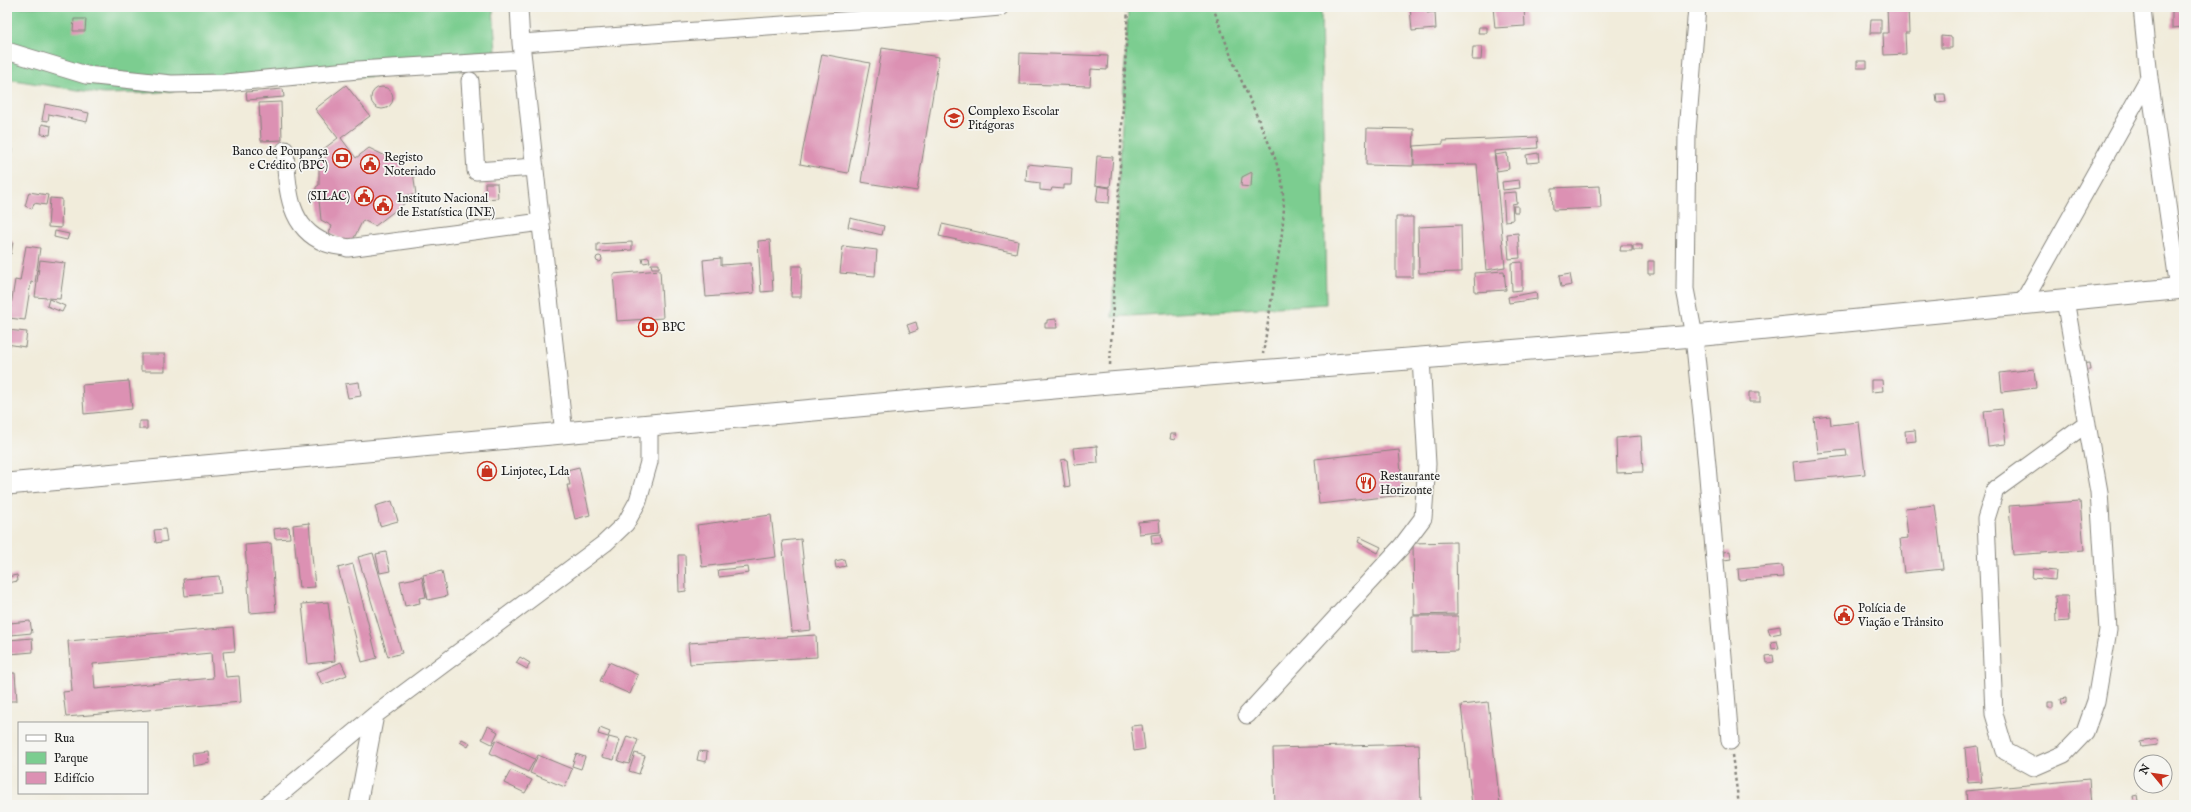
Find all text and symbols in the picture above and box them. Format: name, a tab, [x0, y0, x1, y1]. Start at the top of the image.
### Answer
place label: Complexo Escolar Pitágoras	[968, 104, 1060, 133]
school or university icon: Complexo Escolar Pitágoras	[943, 107, 965, 129]
place label: Banco de Poupança e Crédito (BPC)	[232, 144, 329, 173]
bank icon: Banco de Poupança e Crédito (BPC)	[331, 147, 353, 169]
place label: Registo Noteriado	[384, 150, 436, 179]
public building icon: Registo Noteriado	[359, 153, 381, 175]
public building icon: (SILAC)	[353, 185, 375, 207]
place label: (SILAC)	[307, 189, 350, 204]
place label: Instituto Nacional de Estatística (INE)	[397, 191, 495, 220]
public building icon: Instituto Nacional de Estatística (INE)	[372, 194, 394, 216]
bank icon: BPC	[637, 316, 659, 338]
place label: BPC	[662, 320, 686, 335]
shop icon: Linjotec, Lda	[476, 460, 498, 482]
place label: Linjotec, Lda	[501, 464, 570, 479]
place label: Restaurante Horizonte	[1380, 469, 1440, 498]
restaurant icon: Restaurante Horizonte	[1355, 472, 1377, 494]
place label: Polícia de Viação e Trânsito	[1857, 601, 1944, 630]
public building icon: Polícia de Viação e Trânsito	[1833, 604, 1855, 626]
legend	[18, 722, 148, 794]
text: Rua	[54, 731, 75, 746]
text: Parque	[54, 751, 89, 767]
north arrow	[2133, 754, 2173, 794]
text: N	[2136, 762, 2154, 778]
text: Edifício	[54, 771, 95, 786]

